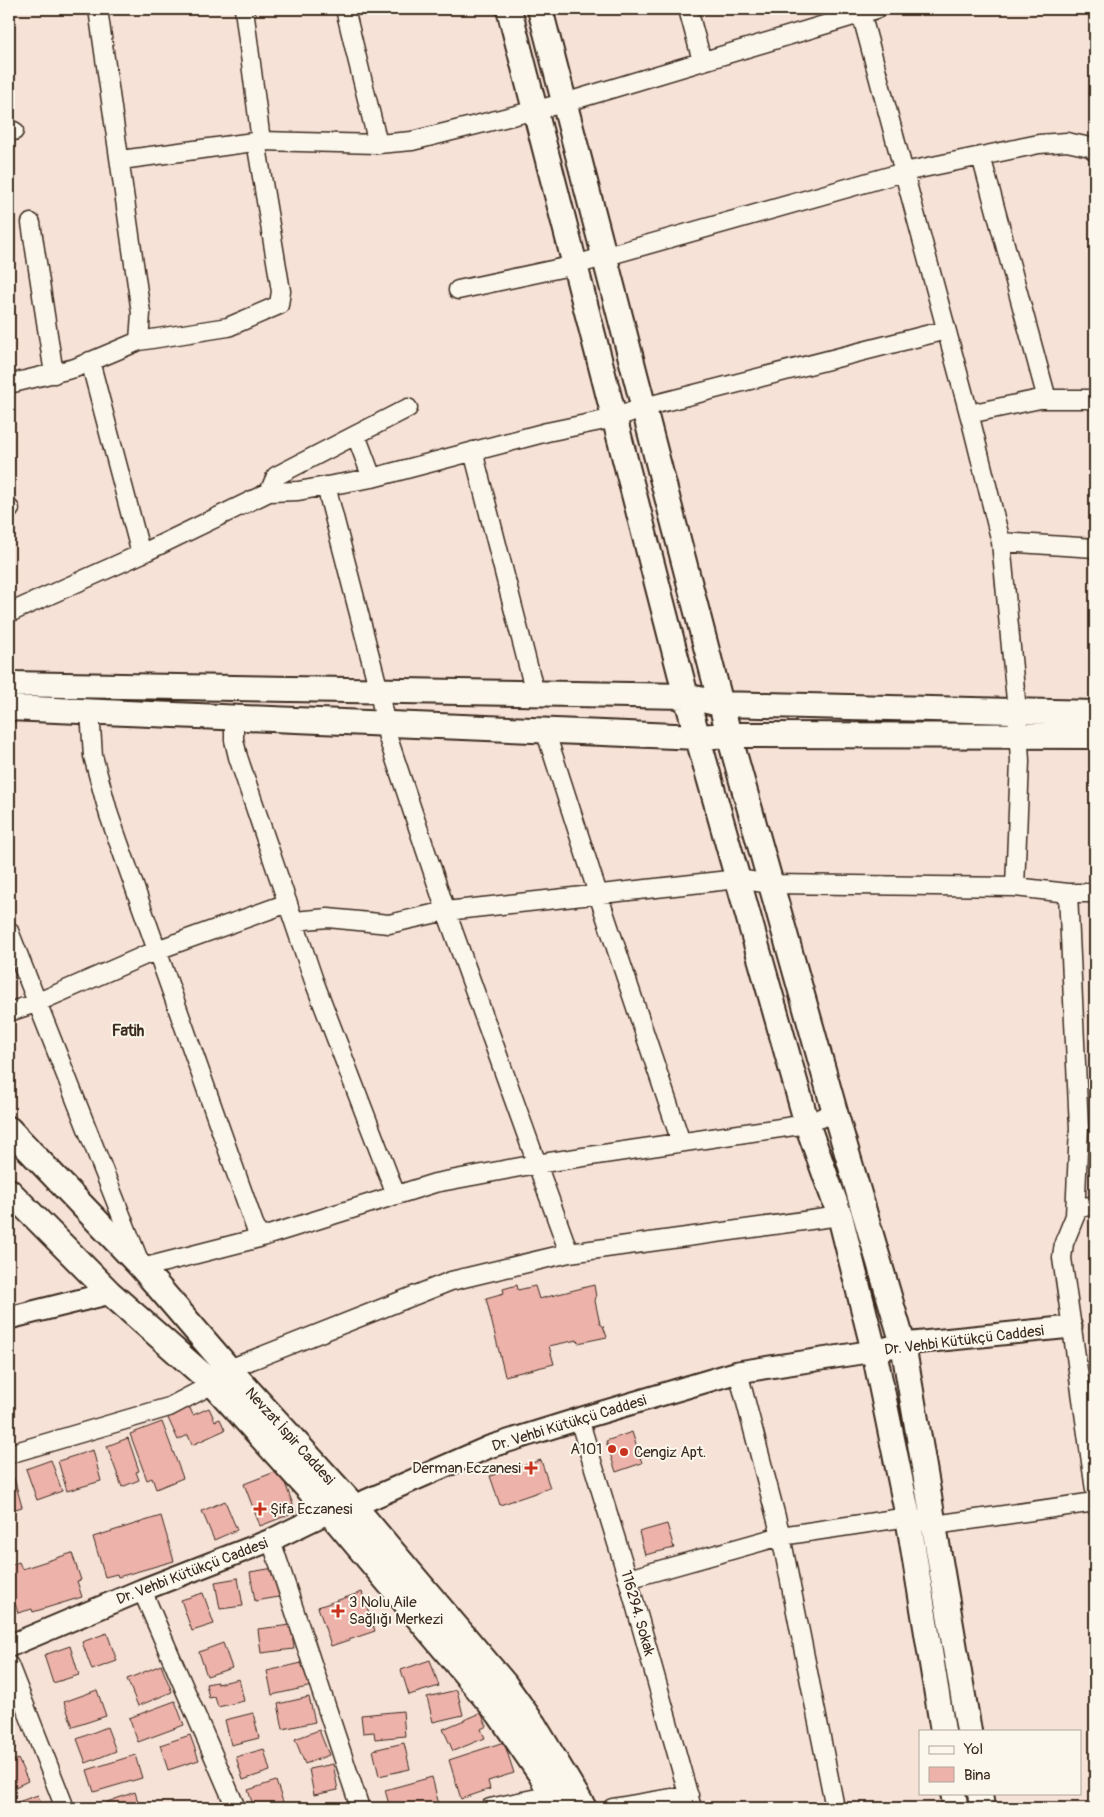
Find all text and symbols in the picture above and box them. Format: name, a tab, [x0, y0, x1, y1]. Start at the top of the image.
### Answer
district label: Fatih	[112, 1021, 145, 1041]
street label: Dr. Vehbi Kütükçü Caddesi	[883, 1321, 1045, 1360]
street label: Nevzat İspir Caddesi	[241, 1384, 339, 1489]
street label: Dr. Vehbi Kütükçü Caddesi	[490, 1391, 649, 1456]
place label: A101	[570, 1440, 602, 1459]
marker: A101	[606, 1443, 618, 1455]
place label: Cengiz Apt.	[634, 1443, 706, 1462]
marker: Cengiz Apt.	[618, 1446, 630, 1458]
place label: Derman Eczanesi	[412, 1459, 521, 1478]
marker: Derman Eczanesi	[525, 1462, 537, 1474]
place label: Şifa Eczanesi	[270, 1500, 353, 1519]
marker: Şifa Eczanesi	[254, 1503, 266, 1515]
street label: Dr. Vehbi Kütükçü Caddesi	[114, 1534, 271, 1609]
street label: 116294. Sokak	[616, 1568, 659, 1659]
place label: 3 Nolu Aile Sağlığı Merkezi	[349, 1593, 443, 1629]
marker: 3 Nolu Aile Sağlığı Merkezi	[331, 1604, 345, 1618]
legend	[919, 1730, 1082, 1794]
text: Yol	[963, 1740, 983, 1759]
text: Bina	[964, 1766, 991, 1785]

